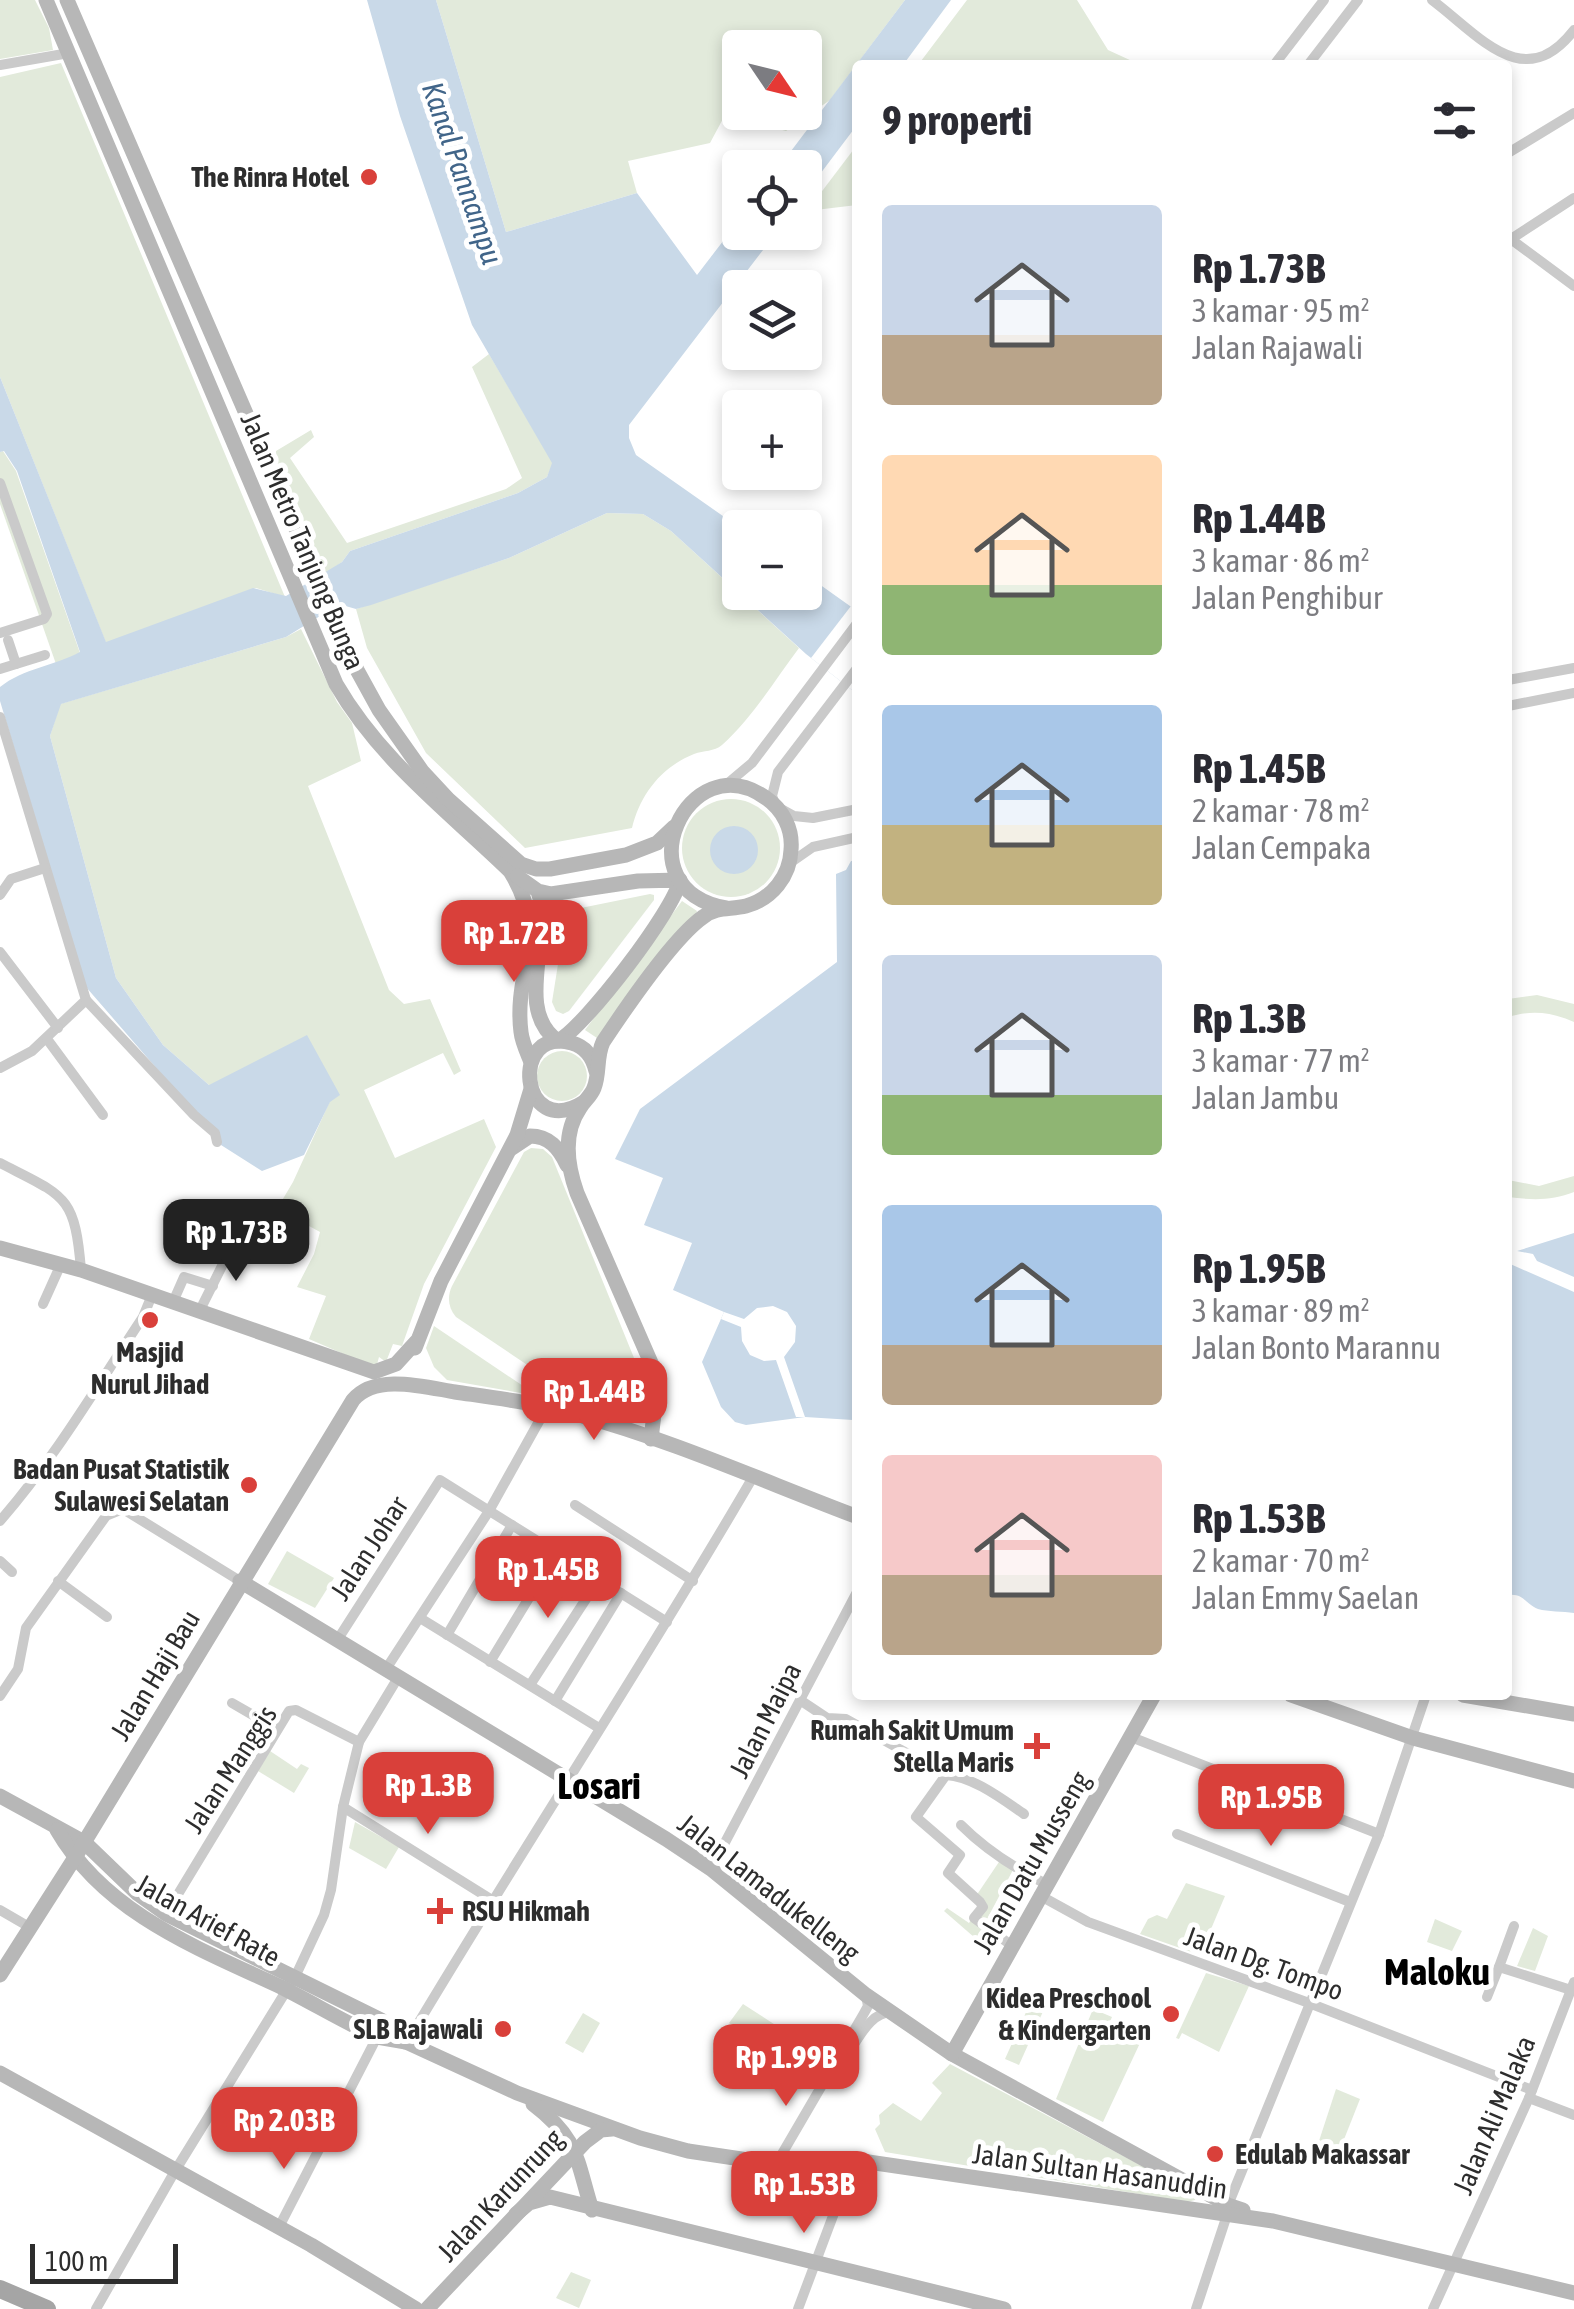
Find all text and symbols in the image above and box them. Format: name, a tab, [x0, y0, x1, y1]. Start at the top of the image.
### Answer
north arrow	[722, 30, 822, 130]
map controls	[722, 30, 822, 610]
water label: Kanal Pannampu	[416, 77, 510, 269]
icon: filters	[1427, 93, 1482, 148]
text: 9 properti	[882, 96, 1032, 144]
button: locate	[722, 150, 822, 250]
place label: The Rinra Hotel	[191, 161, 350, 193]
marker: The Rinra Hotel	[358, 166, 380, 188]
text: Rp 1.73B	[1192, 244, 1325, 292]
icon: home	[962, 245, 1082, 365]
button: layers	[722, 270, 822, 370]
text: 3 kamar · 95 m²	[1192, 292, 1370, 329]
text: Jalan Rajawali	[1192, 329, 1363, 366]
button: +	[722, 390, 822, 490]
street label: Jalan Metro Tanjung Bunga	[234, 408, 372, 674]
text: Rp 1.44B	[1192, 494, 1325, 542]
icon: home	[962, 495, 1082, 615]
button: −	[722, 510, 822, 610]
text: 3 kamar · 86 m²	[1192, 542, 1370, 579]
text: Jalan Penghibur	[1192, 579, 1383, 616]
text: Rp 1.45B	[1192, 744, 1325, 792]
icon: home	[962, 745, 1082, 865]
text: 2 kamar · 78 m²	[1192, 792, 1370, 829]
text: Jalan Cempaka	[1192, 829, 1371, 866]
pin: Rp 1.72B	[411, 900, 617, 985]
text: Rp 1.72B	[463, 914, 565, 951]
text: Rp 1.3B	[1192, 994, 1306, 1042]
icon: home	[962, 995, 1082, 1115]
text: 3 kamar · 77 m²	[1192, 1042, 1370, 1079]
text: Jalan Jambu	[1192, 1079, 1339, 1116]
pin: Rp 1.73B	[133, 1199, 339, 1284]
text: Rp 1.73B	[185, 1213, 287, 1250]
text: Rp 1.95B	[1192, 1244, 1325, 1292]
icon: home	[962, 1245, 1082, 1365]
text: 3 kamar · 89 m²	[1192, 1292, 1370, 1329]
marker: Masjid Nurul Jihad	[139, 1309, 161, 1331]
text: Jalan Bonto Marannu	[1192, 1329, 1441, 1366]
place label: Masjid Nurul Jihad	[91, 1336, 209, 1400]
pin: Rp 1.44B	[491, 1358, 697, 1443]
text: Rp 1.44B	[543, 1372, 645, 1409]
place label: Badan Pusat Statistik Sulawesi Selatan	[13, 1453, 230, 1517]
marker: Badan Pusat Statistik Sulawesi Selatan	[238, 1474, 260, 1496]
street label: Jalan Johar	[324, 1490, 415, 1606]
text: Rp 1.53B	[1192, 1494, 1325, 1542]
icon: home	[962, 1495, 1082, 1615]
pin: Rp 1.45B	[445, 1536, 651, 1621]
text: 2 kamar · 70 m²	[1192, 1542, 1370, 1579]
text: Rp 1.45B	[497, 1550, 599, 1587]
text: Jalan Emmy Saelan	[1192, 1579, 1419, 1616]
street label: Jalan Haji Bau	[104, 1604, 206, 1746]
street label: Jalan Maipa	[723, 1657, 807, 1783]
street label: Jalan Manggis	[177, 1699, 283, 1839]
place label: Rumah Sakit Umum Stella Maris	[810, 1714, 1014, 1778]
marker: Rumah Sakit Umum Stella Maris	[1024, 1733, 1050, 1759]
pin: Rp 1.3B	[336, 1752, 520, 1837]
district label: Losari	[557, 1764, 641, 1807]
pin: Rp 1.95B	[1168, 1764, 1374, 1849]
text: Rp 1.3B	[385, 1766, 471, 1803]
street label: Jalan Datu Musseng	[966, 1766, 1096, 1958]
text: Rp 1.95B	[1220, 1778, 1322, 1815]
street label: Jalan Lamadukelleng	[672, 1807, 866, 1969]
street label: Jalan Arief Rate	[130, 1867, 286, 1973]
place label: RSU Hikmah	[462, 1895, 590, 1927]
marker: RSU Hikmah	[427, 1898, 453, 1924]
street label: Jalan Dg. Tompo	[1180, 1919, 1348, 2007]
district label: Maloku	[1384, 1950, 1490, 1993]
place label: Kidea Preschool & Kindergarten	[986, 1982, 1152, 2046]
marker: Kidea Preschool & Kindergarten	[1160, 2003, 1182, 2025]
place label: SLB Rajawali	[353, 2013, 483, 2045]
marker: SLB Rajawali	[492, 2018, 514, 2040]
pin: Rp 1.99B	[683, 2024, 889, 2109]
street label: Jalan Ali Malaka	[1446, 2031, 1542, 2199]
text: Rp 1.99B	[735, 2038, 837, 2075]
pin: Rp 2.03B	[181, 2087, 387, 2172]
text: Rp 2.03B	[233, 2101, 335, 2138]
street label: Jalan Karunrung	[431, 2122, 569, 2268]
street label: Jalan Sultan Hasanuddin	[971, 2137, 1229, 2205]
place label: Edulab Makassar	[1235, 2138, 1410, 2170]
marker: Edulab Makassar	[1204, 2143, 1226, 2165]
pin: Rp 1.53B	[701, 2151, 907, 2236]
text: Rp 1.53B	[753, 2165, 855, 2202]
scale bar	[30, 2239, 178, 2284]
text: 100 m	[45, 2245, 108, 2277]

